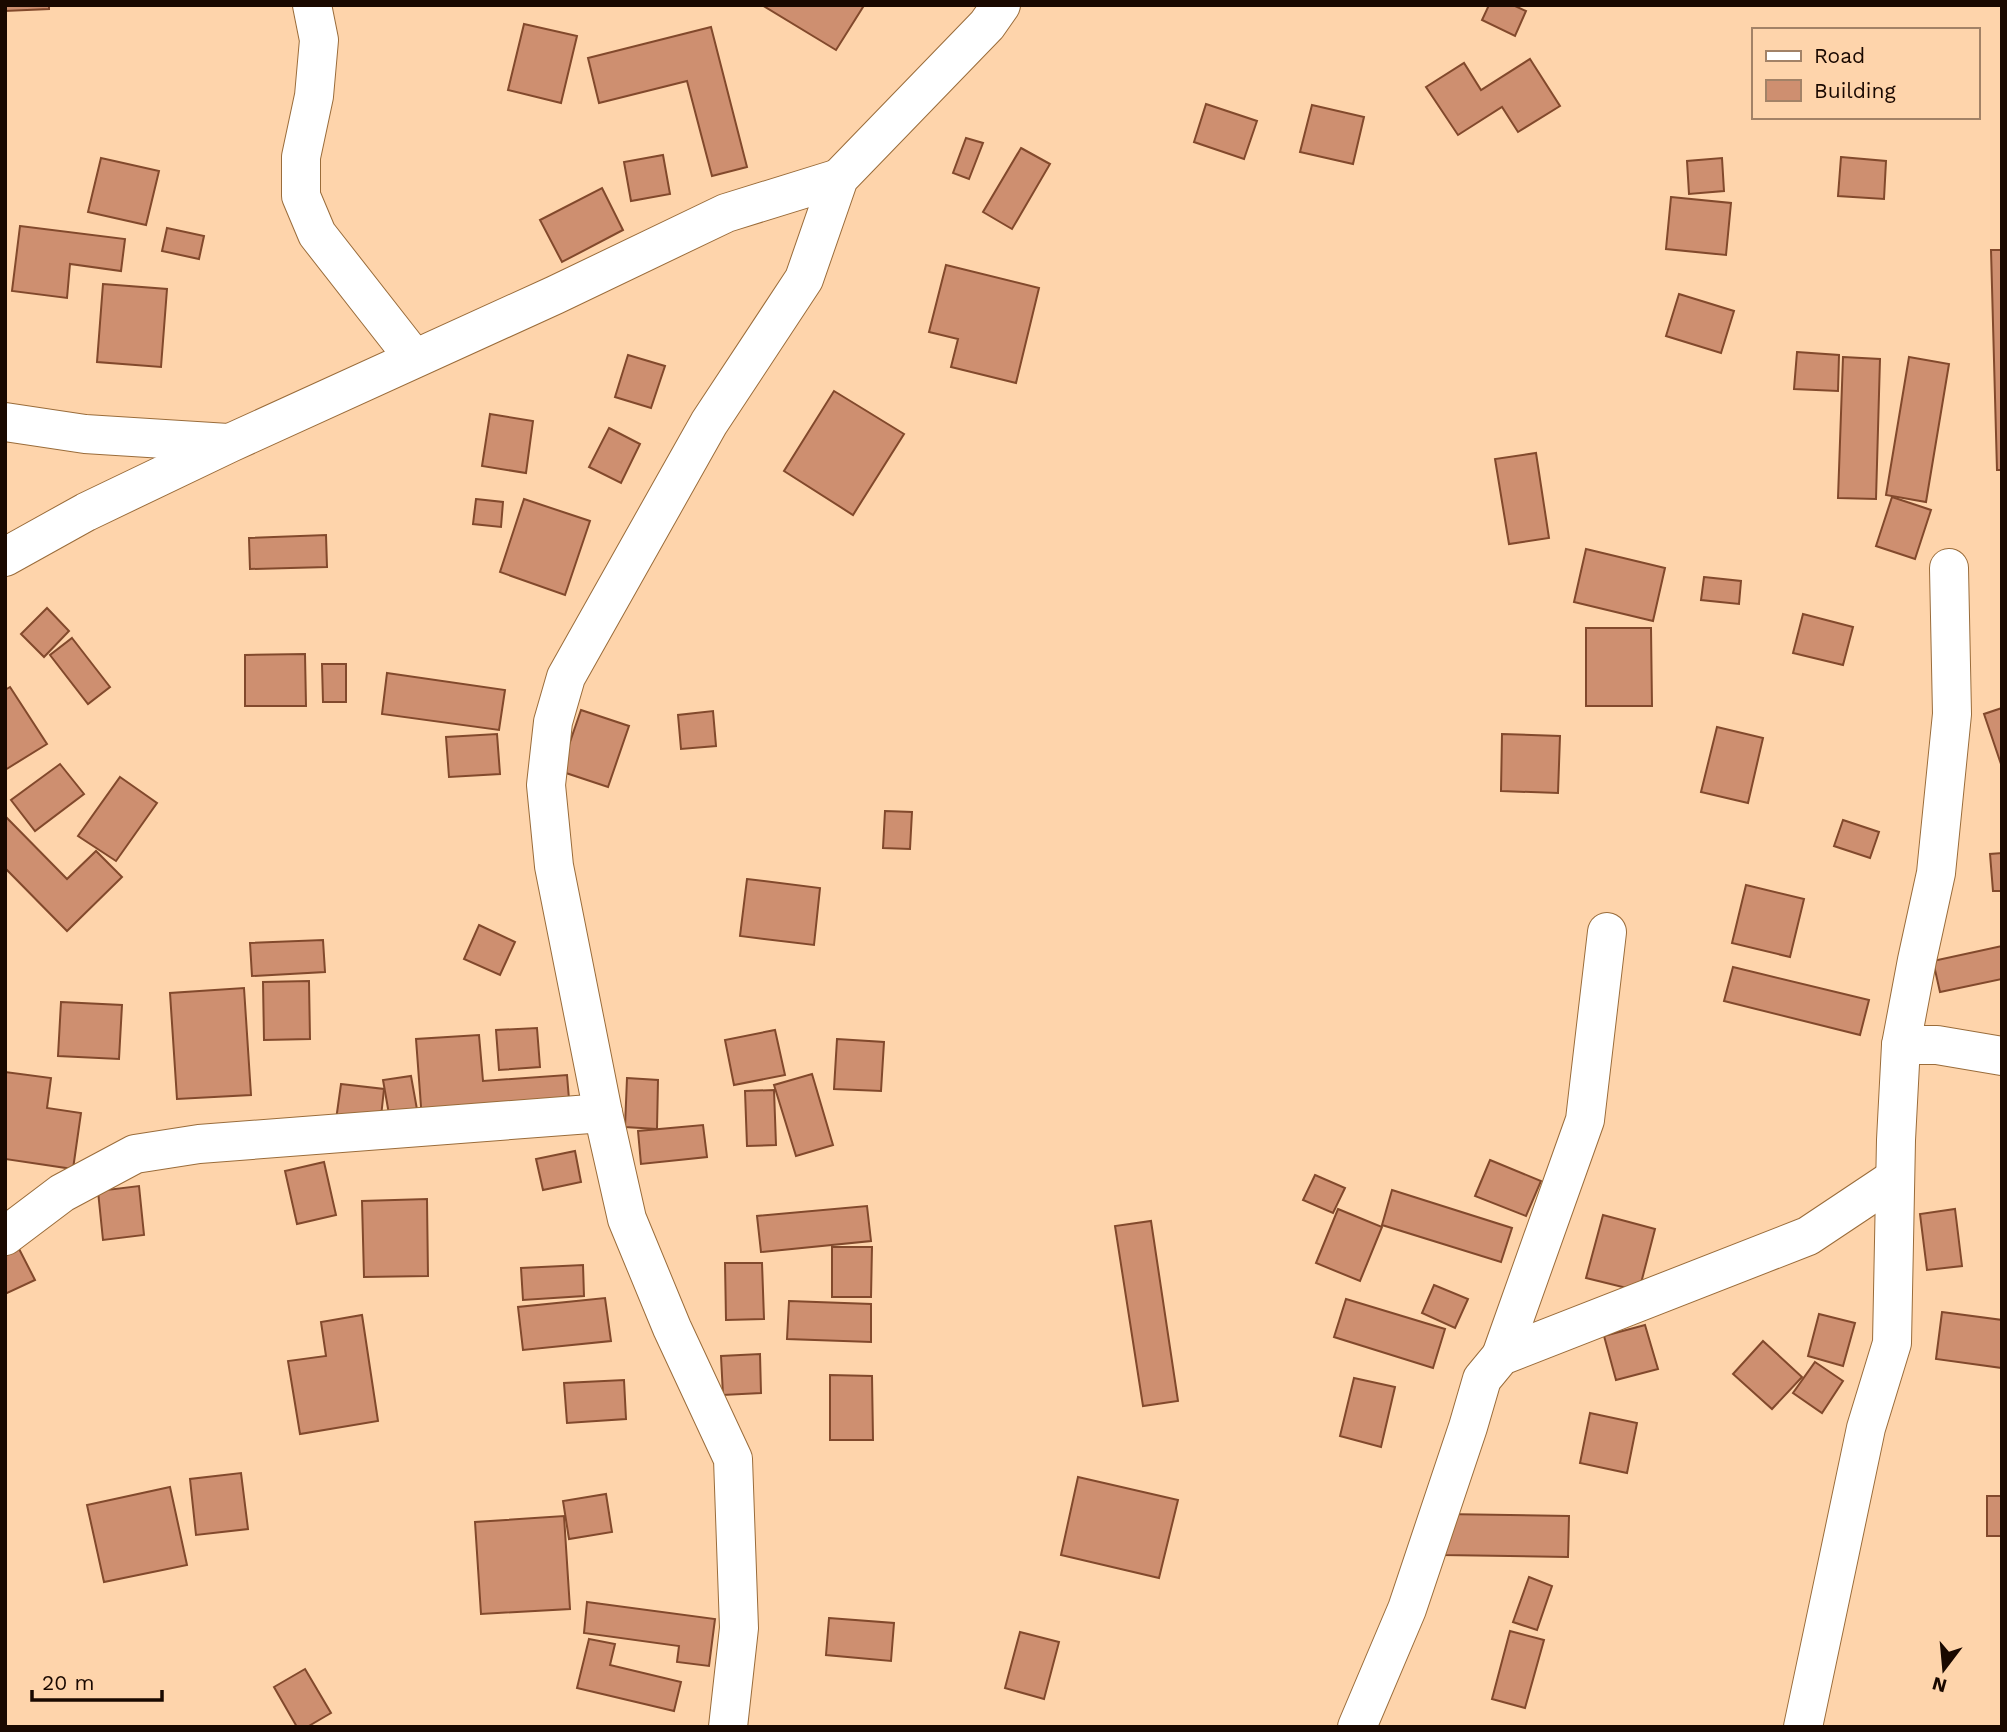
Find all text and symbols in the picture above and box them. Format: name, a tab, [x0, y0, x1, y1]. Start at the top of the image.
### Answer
legend	[1752, 28, 1979, 119]
text: Road	[1814, 43, 1865, 68]
text: Building	[1814, 78, 1896, 103]
north arrow	[1909, 1634, 1979, 1704]
scale bar	[32, 1658, 161, 1702]
text: 20 m	[42, 1670, 94, 1695]
text: N	[1930, 1672, 1949, 1698]

